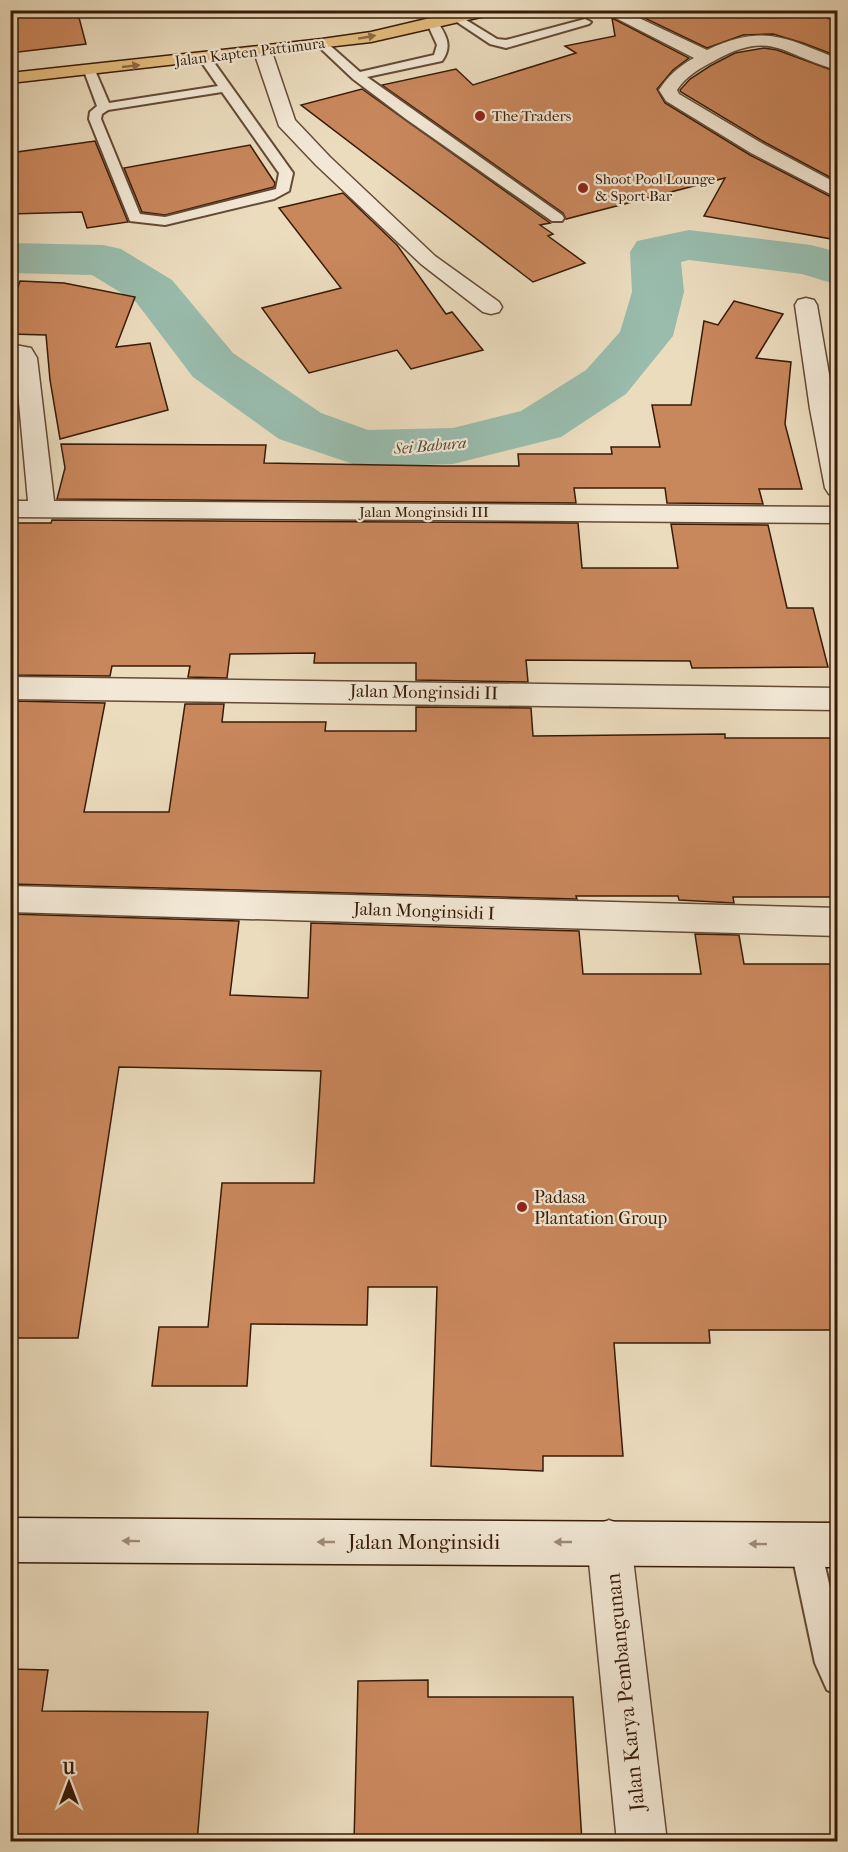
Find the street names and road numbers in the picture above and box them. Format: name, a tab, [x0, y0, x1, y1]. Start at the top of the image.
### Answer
street label: Jalan Kapten Pattimura	[173, 34, 327, 70]
street label: Jalan Monginsidi III	[358, 503, 489, 521]
street label: Jalan Monginsidi II	[348, 681, 498, 704]
street label: Jalan Monginsidi I	[351, 898, 495, 924]
street label: Jalan Monginsidi	[346, 1530, 500, 1554]
street label: Jalan Karya Pembangunan	[601, 1572, 650, 1814]

